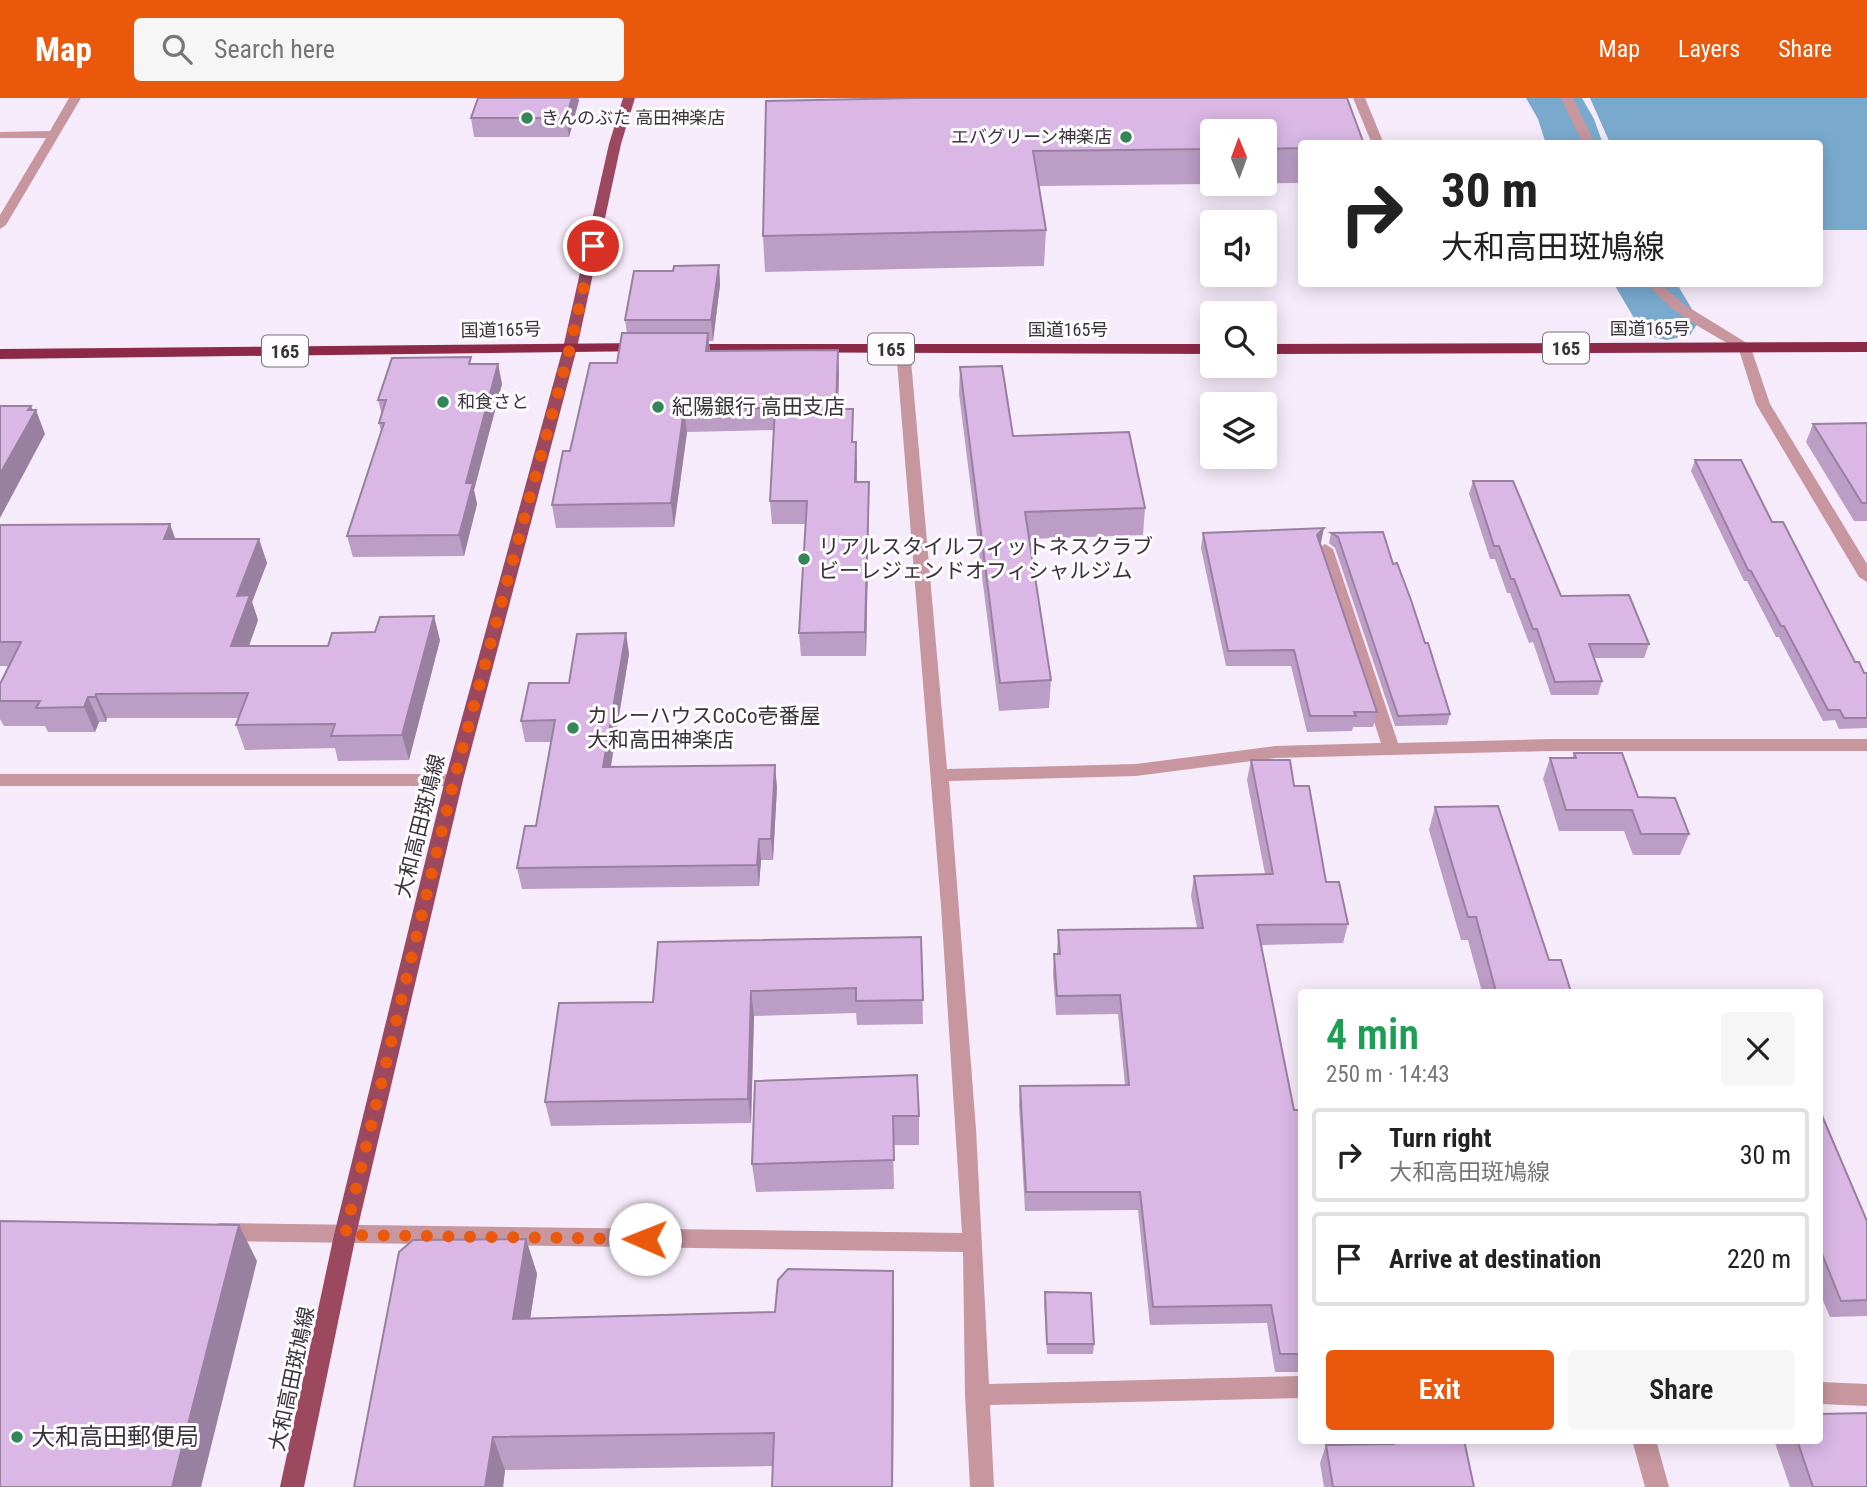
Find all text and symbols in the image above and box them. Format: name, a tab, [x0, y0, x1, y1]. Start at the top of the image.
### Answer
search box	[134, 18, 624, 81]
text: Map	[35, 30, 92, 69]
icon: search	[158, 30, 196, 68]
text: Search here	[214, 34, 335, 64]
text: Map	[1599, 35, 1640, 63]
text: Layers	[1678, 35, 1740, 63]
text: Share	[1778, 35, 1832, 63]
place label: きんのぶた 高田神楽店	[541, 107, 725, 128]
marker: きんのぶた 高田神楽店	[519, 110, 535, 126]
north arrow	[1200, 119, 1278, 196]
map controls	[1200, 119, 1277, 469]
place label: エバグリーン神楽店	[951, 126, 1112, 147]
marker: エバグリーン神楽店	[1118, 129, 1134, 145]
text: 30 m	[1441, 162, 1538, 219]
icon: right	[1326, 168, 1417, 259]
button: sound	[1200, 210, 1277, 287]
pin	[563, 216, 623, 276]
icon: arrive	[574, 227, 612, 265]
text: 大和高田斑鳩線	[1441, 228, 1665, 266]
button: search	[1200, 301, 1277, 378]
street label: 国道165号	[460, 318, 542, 341]
street label: 国道165号	[1610, 318, 1690, 339]
street label: 国道165号	[1028, 319, 1108, 340]
road number: 165	[1543, 332, 1589, 364]
road number: 165	[868, 333, 914, 364]
road number: 165	[262, 336, 308, 366]
place label: 和食さと	[457, 391, 529, 412]
button: layers	[1200, 392, 1277, 469]
marker: 和食さと	[435, 394, 451, 410]
place label: 紀陽銀行 高田支店	[672, 395, 845, 419]
marker: 紀陽銀行 高田支店	[650, 399, 666, 415]
place label: リアルスタイルフィットネスクラブ ビーレジェンドオフィシャルジム	[818, 535, 1153, 583]
marker: リアルスタイルフィットネスクラブ ビーレジェンドオフィシャルジム	[796, 551, 812, 567]
place label: カレーハウスCoCo壱番屋 大和高田神楽店	[587, 704, 820, 752]
marker: カレーハウスCoCo壱番屋 大和高田神楽店	[565, 720, 581, 736]
street label: 大和高田斑鳩線	[391, 752, 449, 900]
text: 4 min	[1326, 1010, 1419, 1059]
button: close	[1721, 1012, 1795, 1086]
text: 250 m · 14:43	[1326, 1061, 1450, 1088]
text: Turn right	[1389, 1123, 1491, 1153]
icon: right	[1330, 1136, 1368, 1174]
text: 30 m	[1740, 1140, 1791, 1170]
text: 大和高田斑鳩線	[1389, 1159, 1550, 1186]
position arrow	[608, 1202, 682, 1276]
icon: arrive	[1330, 1240, 1368, 1278]
text: Arrive at destination	[1389, 1244, 1601, 1274]
text: 220 m	[1727, 1244, 1791, 1274]
street label: 大和高田斑鳩線	[265, 1305, 319, 1453]
button: Exit	[1326, 1350, 1554, 1430]
button: Share	[1568, 1350, 1795, 1430]
place label: 大和高田郵便局	[31, 1423, 199, 1451]
marker: 大和高田郵便局	[9, 1429, 25, 1445]

